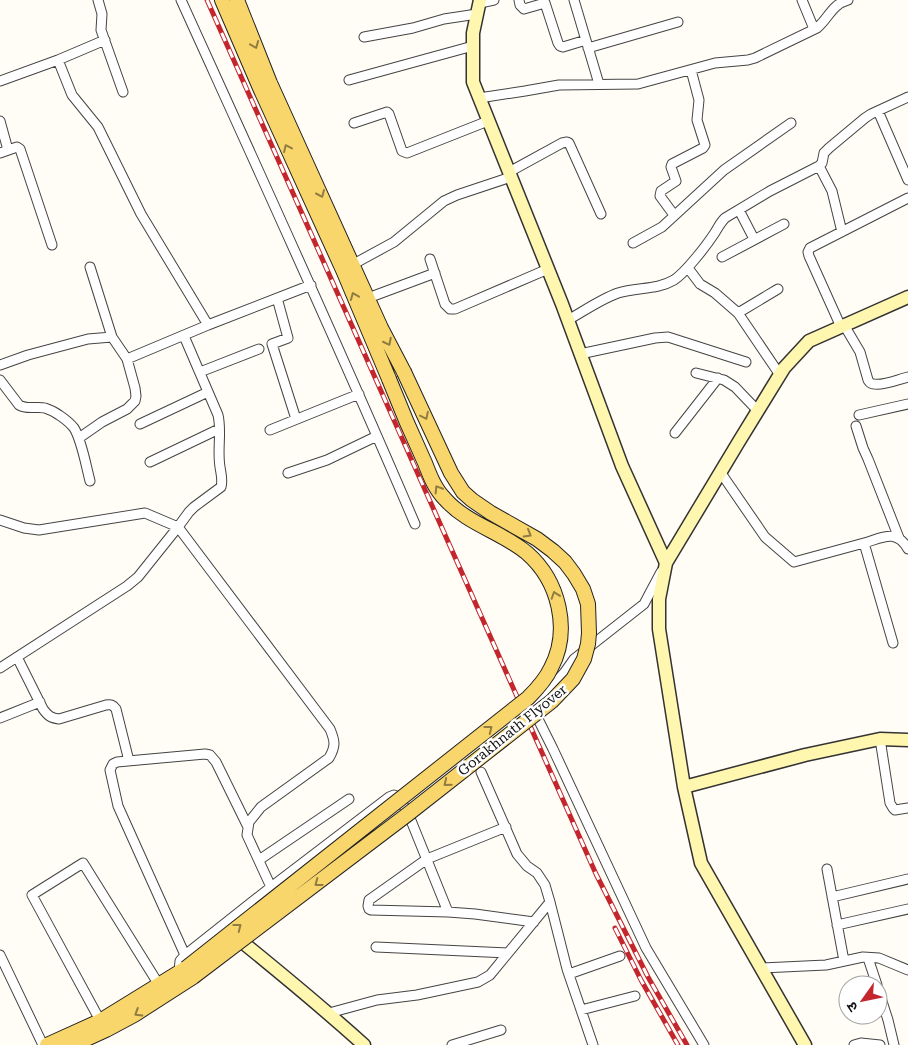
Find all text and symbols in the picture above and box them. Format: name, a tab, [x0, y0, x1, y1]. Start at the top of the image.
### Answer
one-way arrow	[249, 40, 260, 49]
one-way arrow	[283, 144, 294, 153]
one-way arrow	[314, 189, 325, 198]
one-way arrow	[349, 292, 360, 301]
one-way arrow	[382, 337, 392, 346]
one-way arrow	[419, 411, 430, 420]
one-way arrow	[434, 486, 444, 495]
one-way arrow	[522, 528, 531, 538]
one-way arrow	[551, 592, 561, 600]
street label: Gorakhnath Flyover	[454, 681, 570, 779]
one-way arrow	[484, 725, 493, 734]
one-way arrow	[443, 778, 452, 787]
one-way arrow	[314, 877, 324, 886]
one-way arrow	[232, 924, 241, 932]
north arrow	[838, 975, 888, 1025]
text: उ	[843, 999, 861, 1015]
one-way arrow	[134, 1007, 143, 1016]

